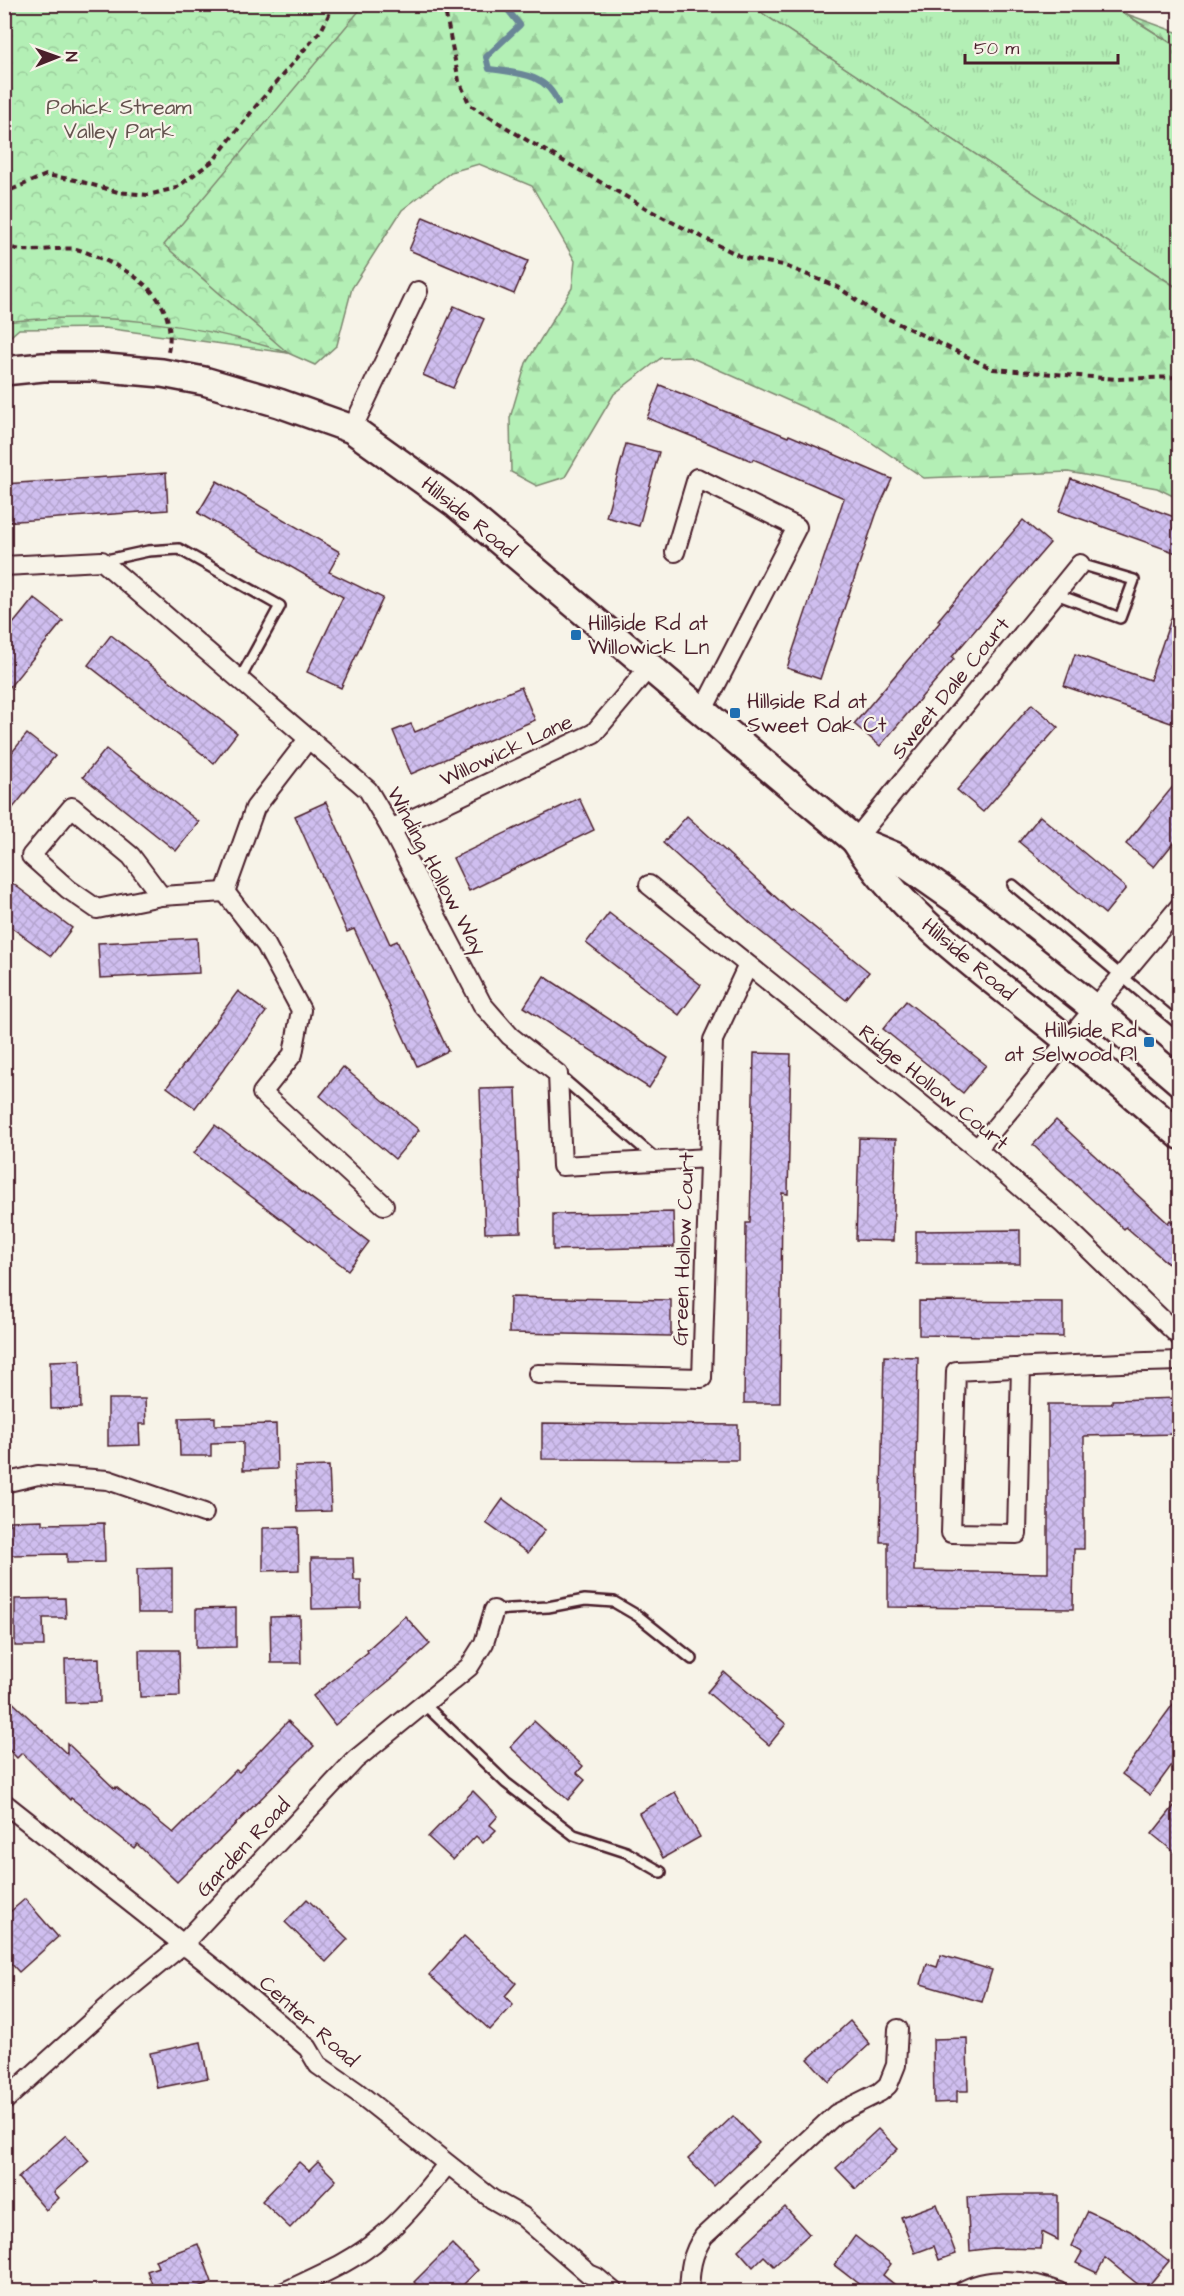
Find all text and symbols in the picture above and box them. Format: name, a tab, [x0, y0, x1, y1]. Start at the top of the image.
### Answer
north arrow	[27, 27, 87, 87]
scale bar	[965, 27, 1118, 65]
text: 50 m	[974, 36, 1019, 61]
text: N	[60, 52, 82, 62]
park label: Pohick Stream Valley Park	[46, 93, 192, 148]
street label: Hillside Road	[415, 470, 523, 565]
place label: Hillside Rd at Willowick Ln	[588, 609, 709, 662]
street label: Sweet Dale Court	[884, 611, 1017, 765]
marker: Hillside Rd at Willowick Ln	[569, 628, 583, 642]
place label: Hillside Rd at Sweet Oak Ct	[747, 687, 887, 740]
marker: Hillside Rd at Sweet Oak Ct	[728, 706, 742, 720]
street label: Willowick Lane	[435, 707, 577, 794]
street label: Winding Hollow Way	[378, 782, 494, 962]
street label: Hillside Road	[915, 911, 1022, 1008]
place label: Hillside Rd at Selwood Pl	[1005, 1016, 1137, 1069]
street label: Ridge Hollow Court	[851, 1018, 1015, 1159]
marker: Hillside Rd at Selwood Pl	[1142, 1035, 1156, 1049]
street label: Green Hollow Court	[666, 1151, 701, 1346]
street label: Garden Road	[190, 1791, 297, 1903]
street label: Center Road	[253, 1969, 365, 2074]

